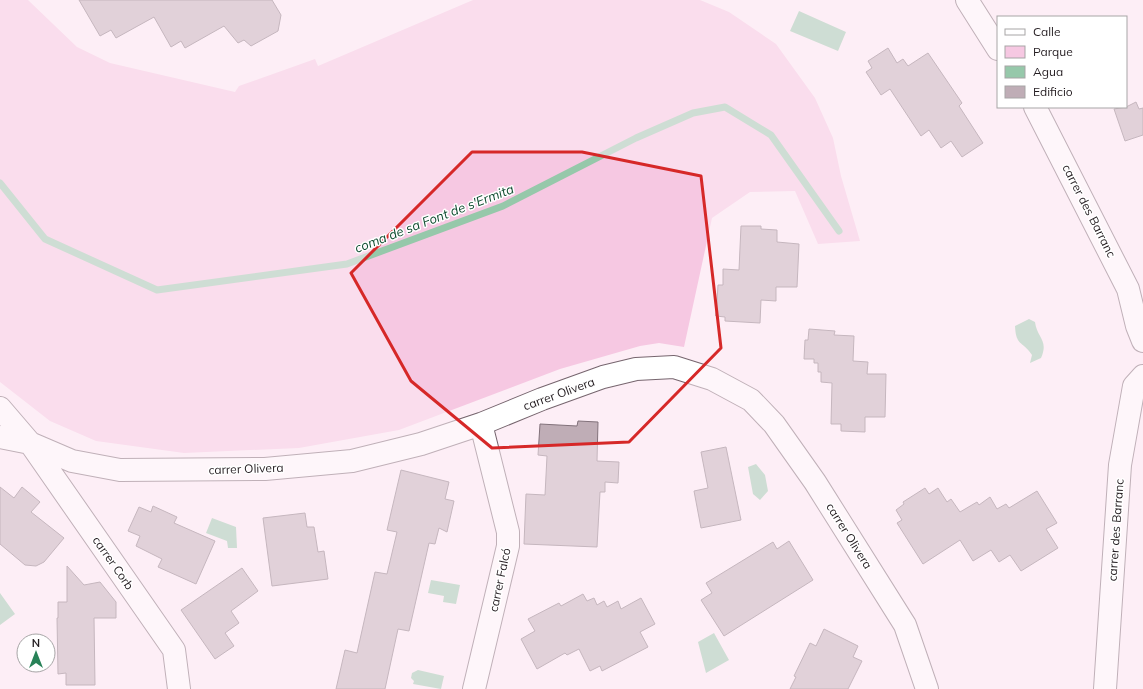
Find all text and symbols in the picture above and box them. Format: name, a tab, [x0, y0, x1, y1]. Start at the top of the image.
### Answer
legend	[997, 16, 1127, 108]
text: Calle	[1033, 24, 1060, 39]
text: Parque	[1033, 44, 1073, 59]
text: Agua	[1033, 64, 1063, 79]
text: Edificio	[1033, 84, 1073, 99]
street label: carrer des Barranc	[1059, 162, 1119, 260]
water label: coma de sa Font de s'Ermita	[352, 180, 516, 256]
street label: carrer Olivera	[521, 374, 597, 413]
street label: carrer Olivera	[208, 460, 284, 477]
street label: carrer des Barranc	[1104, 478, 1127, 582]
street label: carrer Olivera	[823, 500, 876, 572]
street label: carrer Corb	[89, 533, 137, 592]
street label: carrer Falcó	[485, 546, 514, 613]
north arrow	[16, 633, 56, 673]
text: N	[32, 636, 40, 650]

